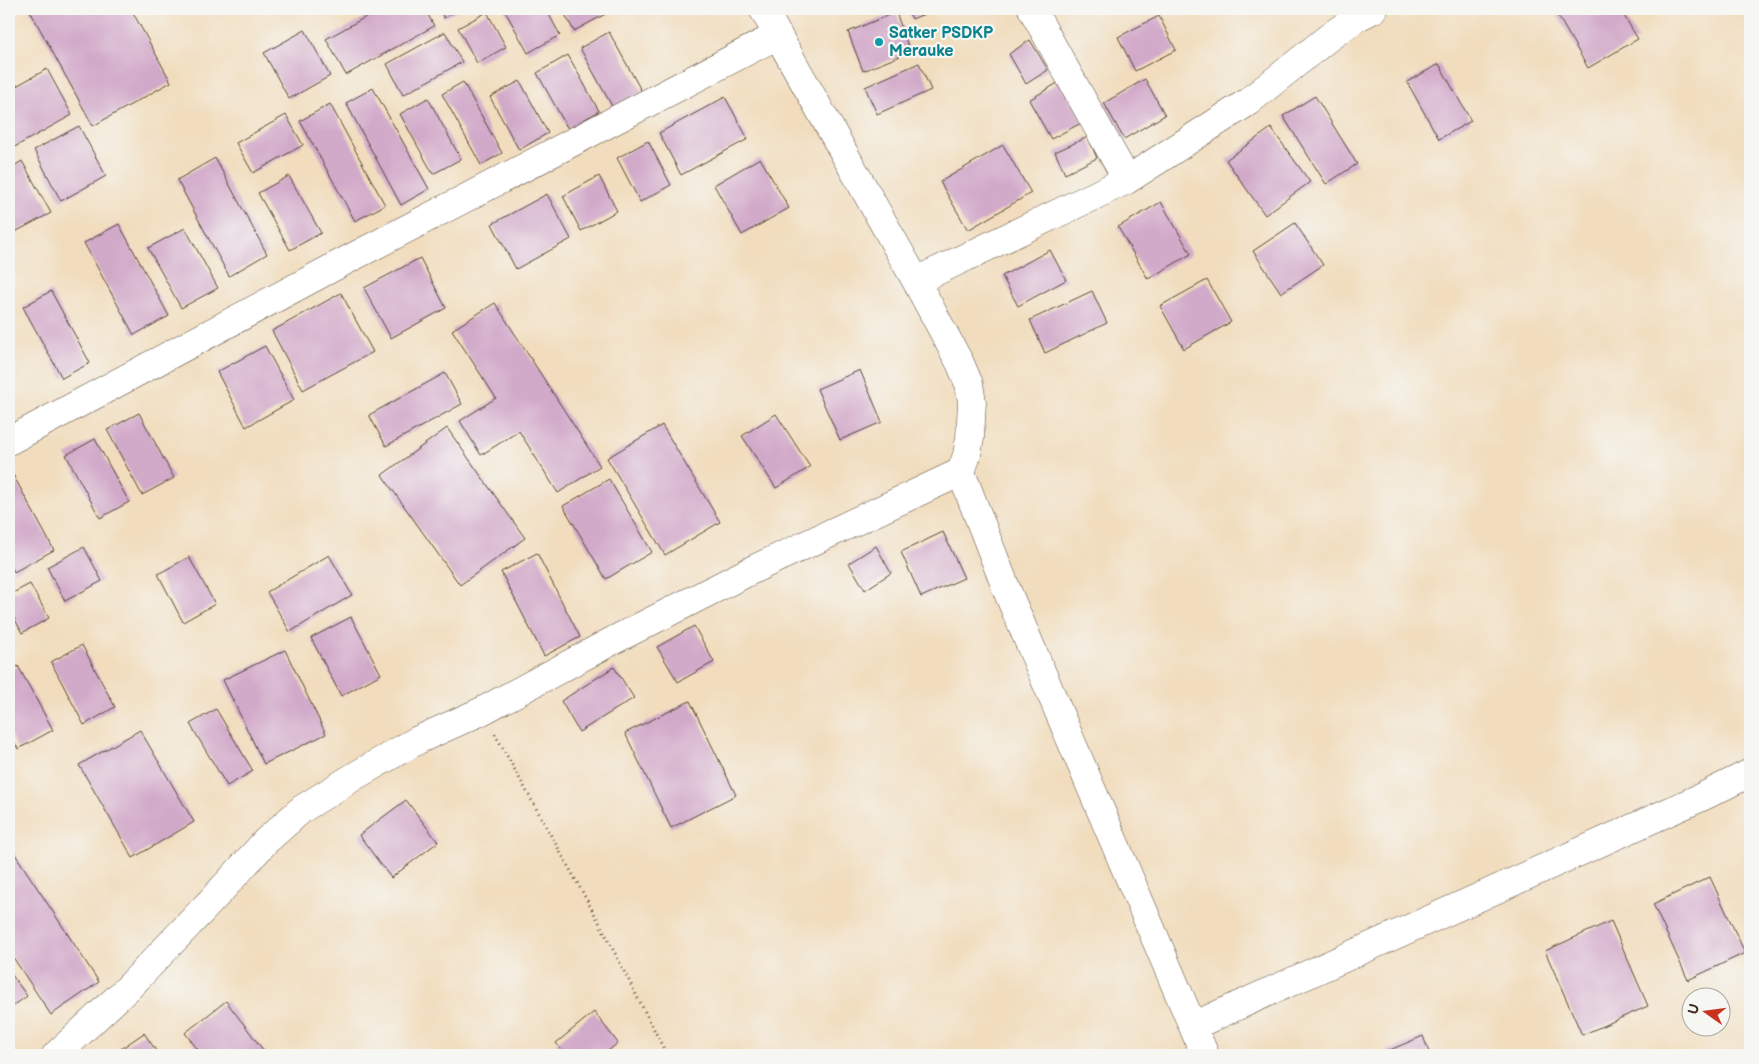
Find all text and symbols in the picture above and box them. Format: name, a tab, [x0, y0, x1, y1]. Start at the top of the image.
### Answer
place label: Satker PSDKP Merauke	[889, 24, 993, 61]
marker: Satker PSDKP Merauke	[873, 36, 885, 48]
north arrow	[1682, 986, 1732, 1036]
text: U	[1684, 1002, 1703, 1016]

